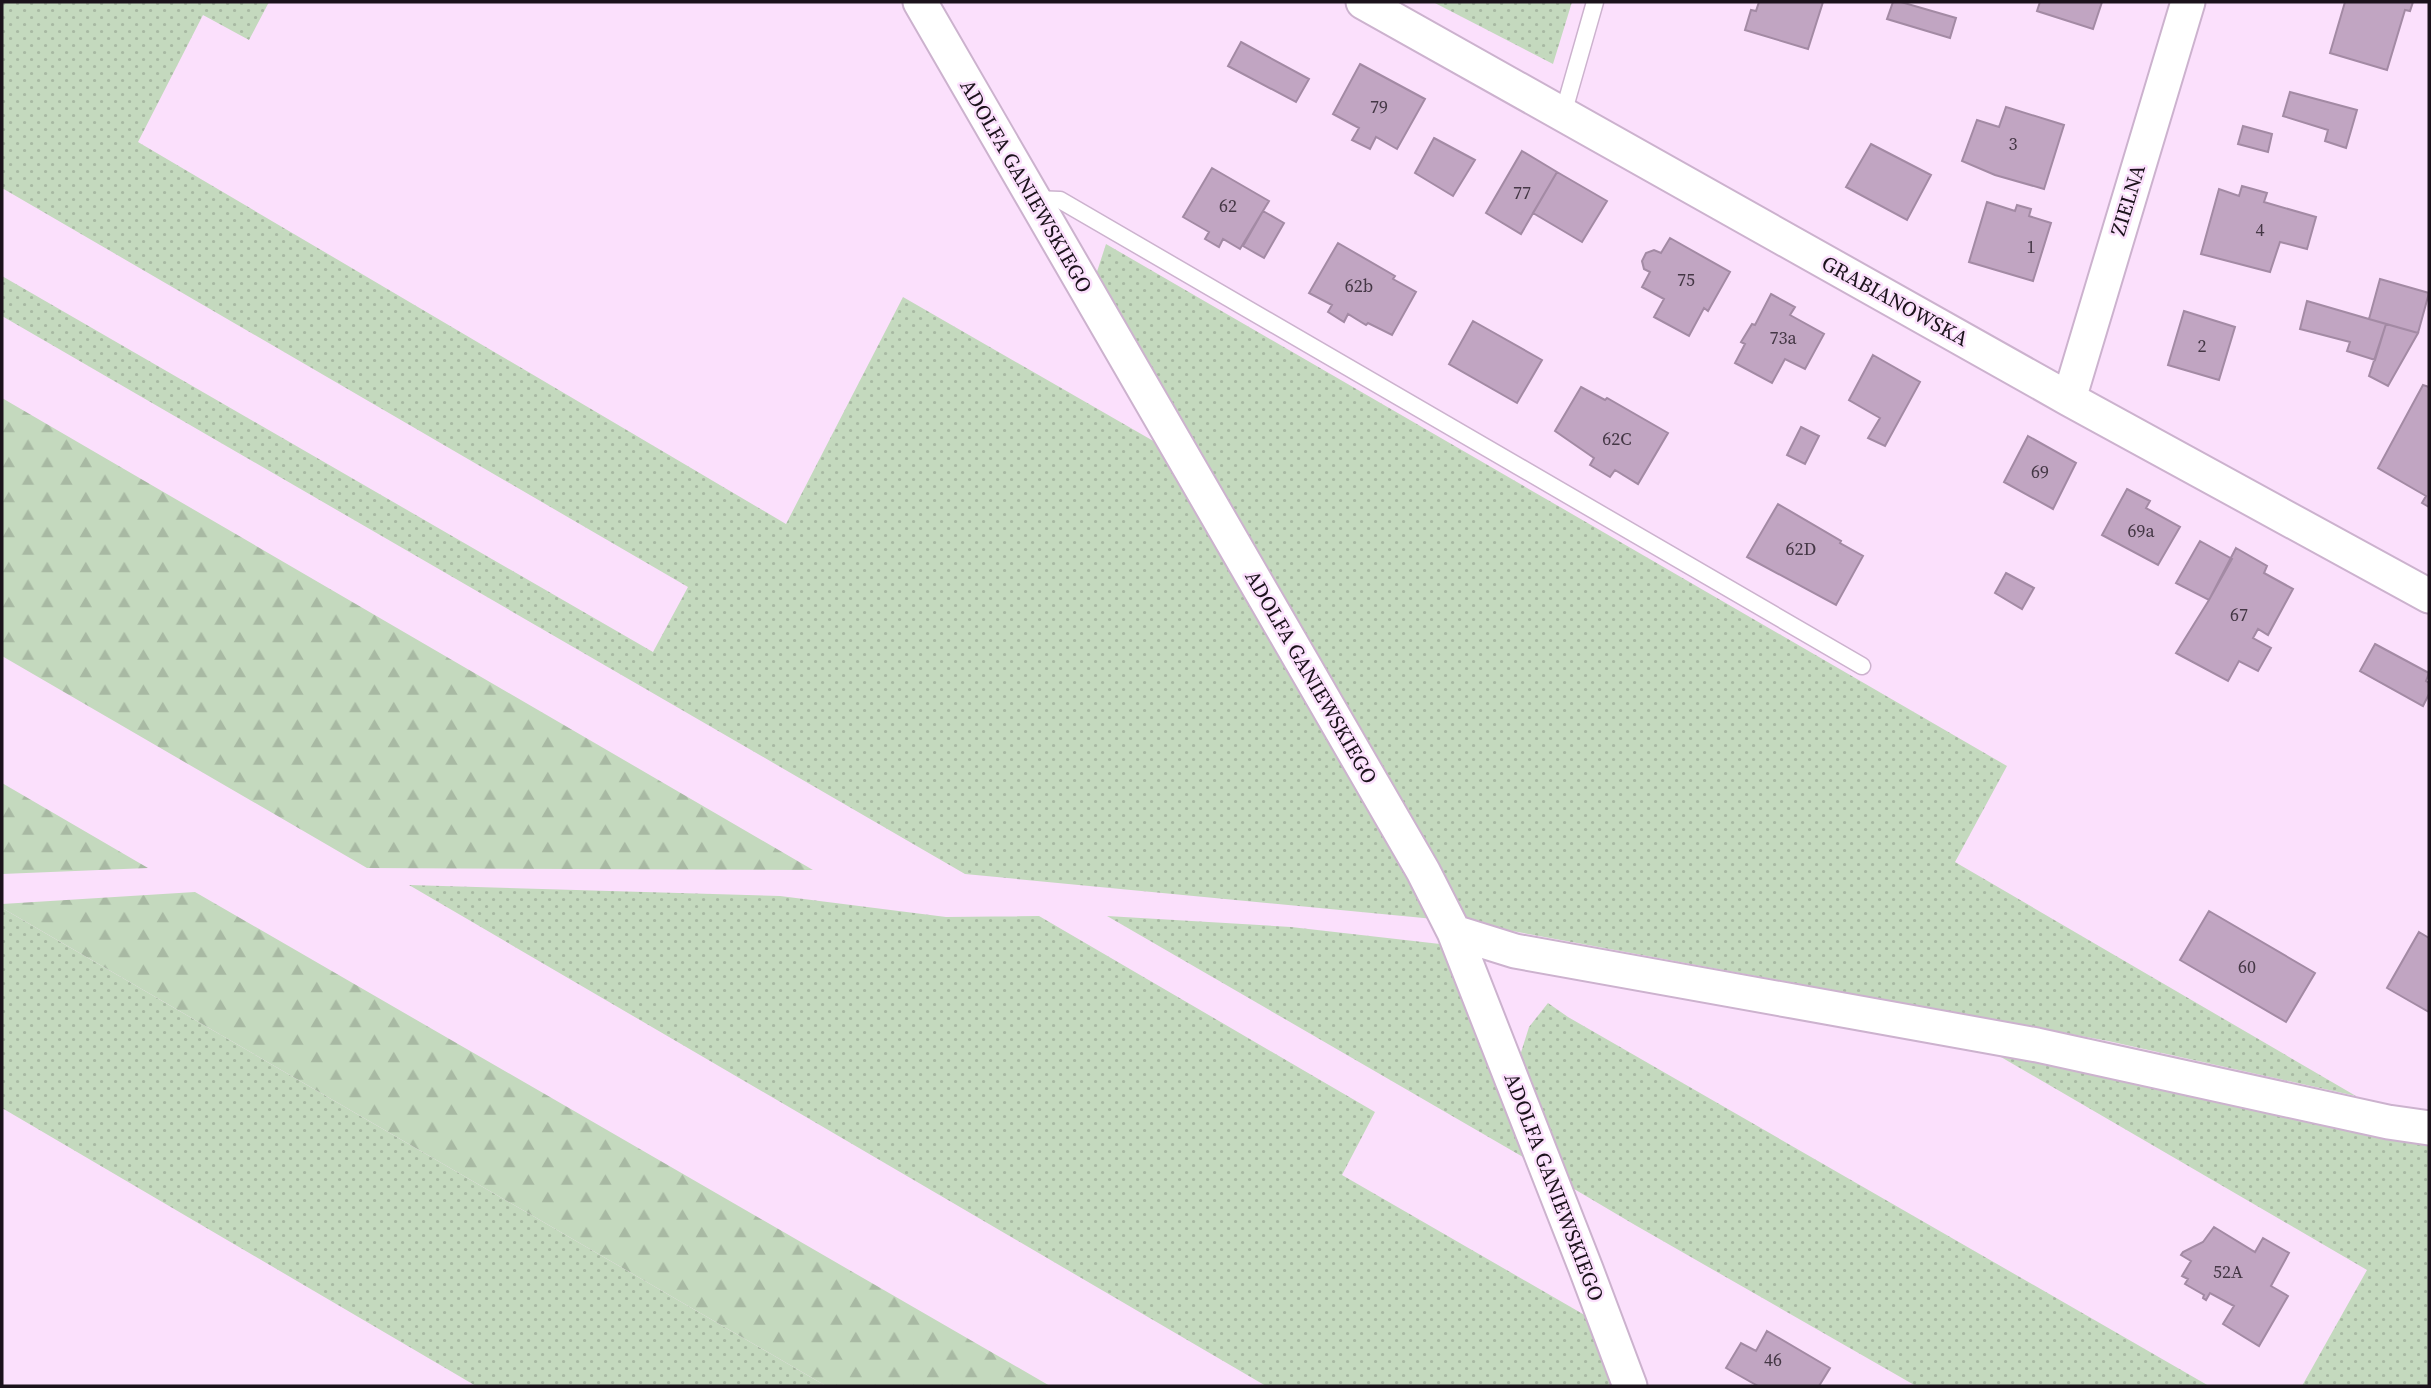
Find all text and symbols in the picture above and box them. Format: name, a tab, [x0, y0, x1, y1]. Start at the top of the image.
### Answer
street label: ADOLFA GANIEWSKIEGO	[953, 74, 1100, 298]
house number: 79	[1370, 94, 1388, 119]
house number: 3	[2009, 131, 2018, 156]
street label: ZIELNA	[2103, 161, 2152, 239]
house number: 77	[1513, 180, 1531, 205]
house number: 62	[1219, 193, 1237, 218]
house number: 4	[2256, 217, 2265, 242]
house number: 1	[2027, 234, 2036, 259]
street label: GRABIANOWSKA	[1817, 248, 1974, 353]
house number: 75	[1677, 267, 1695, 292]
house number: 62b	[1345, 273, 1373, 298]
house number: 73a	[1769, 325, 1797, 350]
house number: 2	[2198, 333, 2207, 358]
house number: 62C	[1602, 426, 1632, 451]
house number: 69	[2031, 459, 2049, 484]
house number: 69a	[2127, 518, 2155, 543]
house number: 62D	[1786, 536, 1816, 561]
street label: ADOLFA GANIEWSKIEGO	[1238, 565, 1385, 789]
house number: 67	[2230, 602, 2248, 627]
house number: 60	[2238, 954, 2256, 979]
street label: ADOLFA GANIEWSKIEGO	[1498, 1069, 1611, 1305]
house number: 52A	[2213, 1259, 2243, 1284]
house number: 46	[1764, 1347, 1782, 1372]

